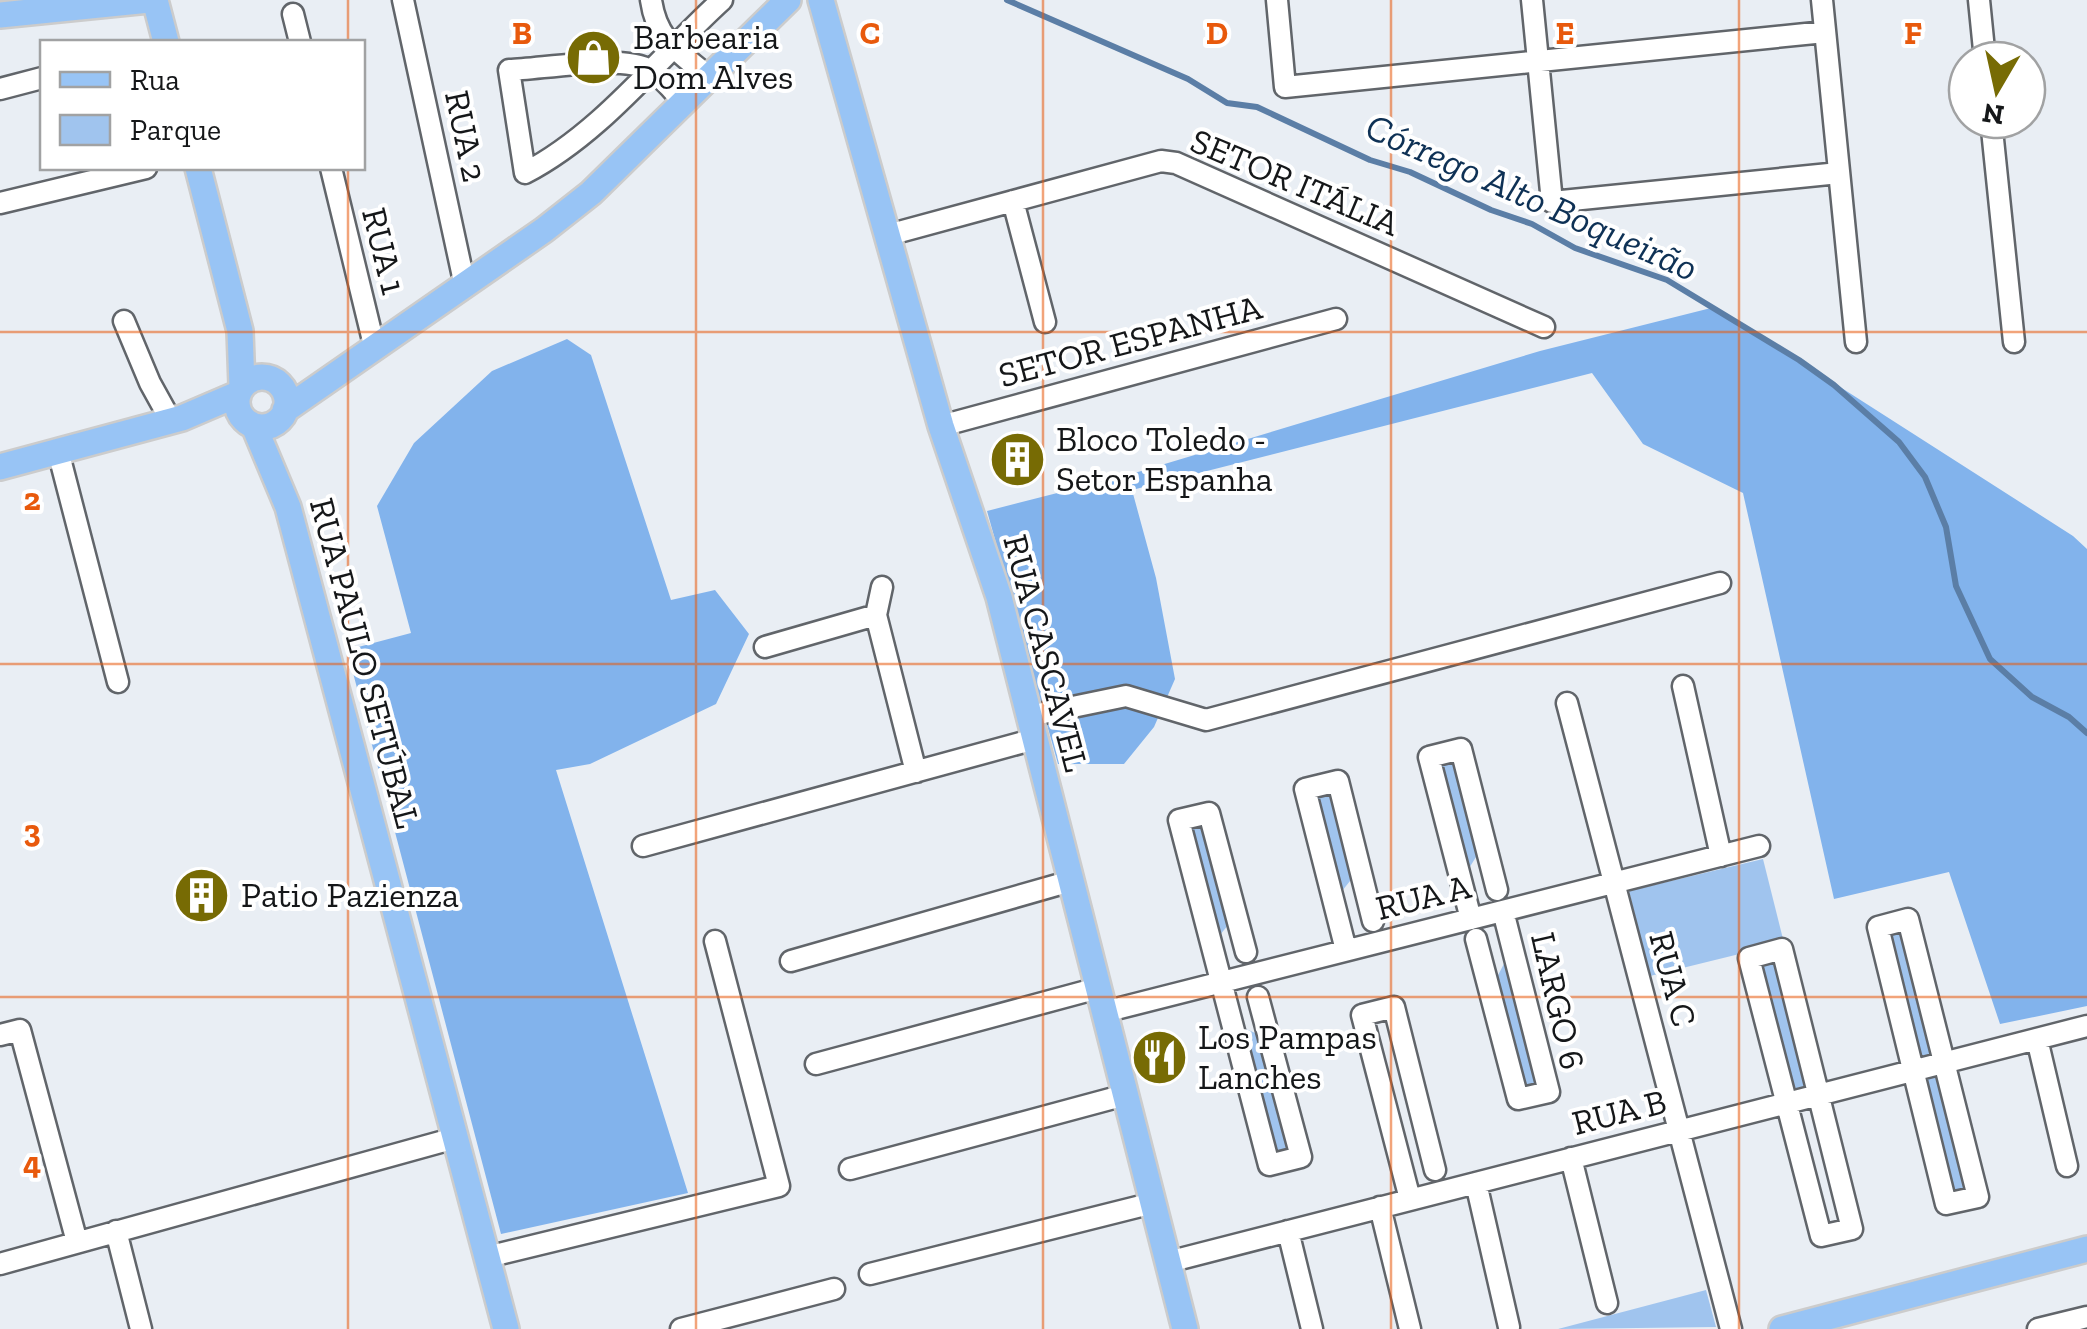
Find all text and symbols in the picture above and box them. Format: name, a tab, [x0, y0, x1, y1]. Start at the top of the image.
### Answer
text: B	[512, 14, 532, 52]
text: C	[860, 14, 880, 52]
text: D	[1206, 14, 1228, 52]
text: E	[1556, 14, 1574, 52]
text: F	[1904, 14, 1922, 52]
place label: Barbearia Dom Alves	[633, 16, 793, 98]
shop icon: Barbearia Dom Alves	[564, 27, 624, 87]
legend	[40, 40, 365, 170]
north arrow	[1947, 40, 2047, 140]
text: Rua	[130, 62, 180, 98]
street label: RUA 2	[436, 87, 496, 185]
text: N	[1980, 96, 2006, 132]
water label: Córrego Alto Boqueirão	[1359, 103, 1705, 291]
text: Parque	[130, 112, 221, 148]
street label: SETOR ITÁLIA	[1185, 119, 1406, 245]
street label: RUA 1	[353, 203, 415, 299]
street label: SETOR ESPANHA	[994, 286, 1266, 396]
place label: Bloco Toledo - Setor Espanha	[1056, 418, 1273, 500]
building icon: Bloco Toledo - Setor Espanha	[987, 429, 1047, 489]
text: 2	[23, 480, 41, 518]
street label: RUA PAULO SETÚBAL	[301, 494, 429, 832]
street label: RUA CASCAVEL	[994, 530, 1098, 776]
text: 3	[23, 812, 41, 850]
building icon: Patio Pazienza	[172, 865, 232, 925]
street label: RUA A	[1371, 865, 1475, 929]
place label: Patio Pazienza	[241, 874, 459, 916]
street label: RUA C	[1640, 927, 1706, 1031]
street label: LARGO 6	[1522, 928, 1594, 1074]
place label: Los Pampas Lanches	[1198, 1016, 1377, 1098]
restaurant icon: Los Pampas Lanches	[1129, 1027, 1189, 1087]
street label: RUA B	[1568, 1080, 1670, 1144]
text: 4	[23, 1144, 41, 1182]

